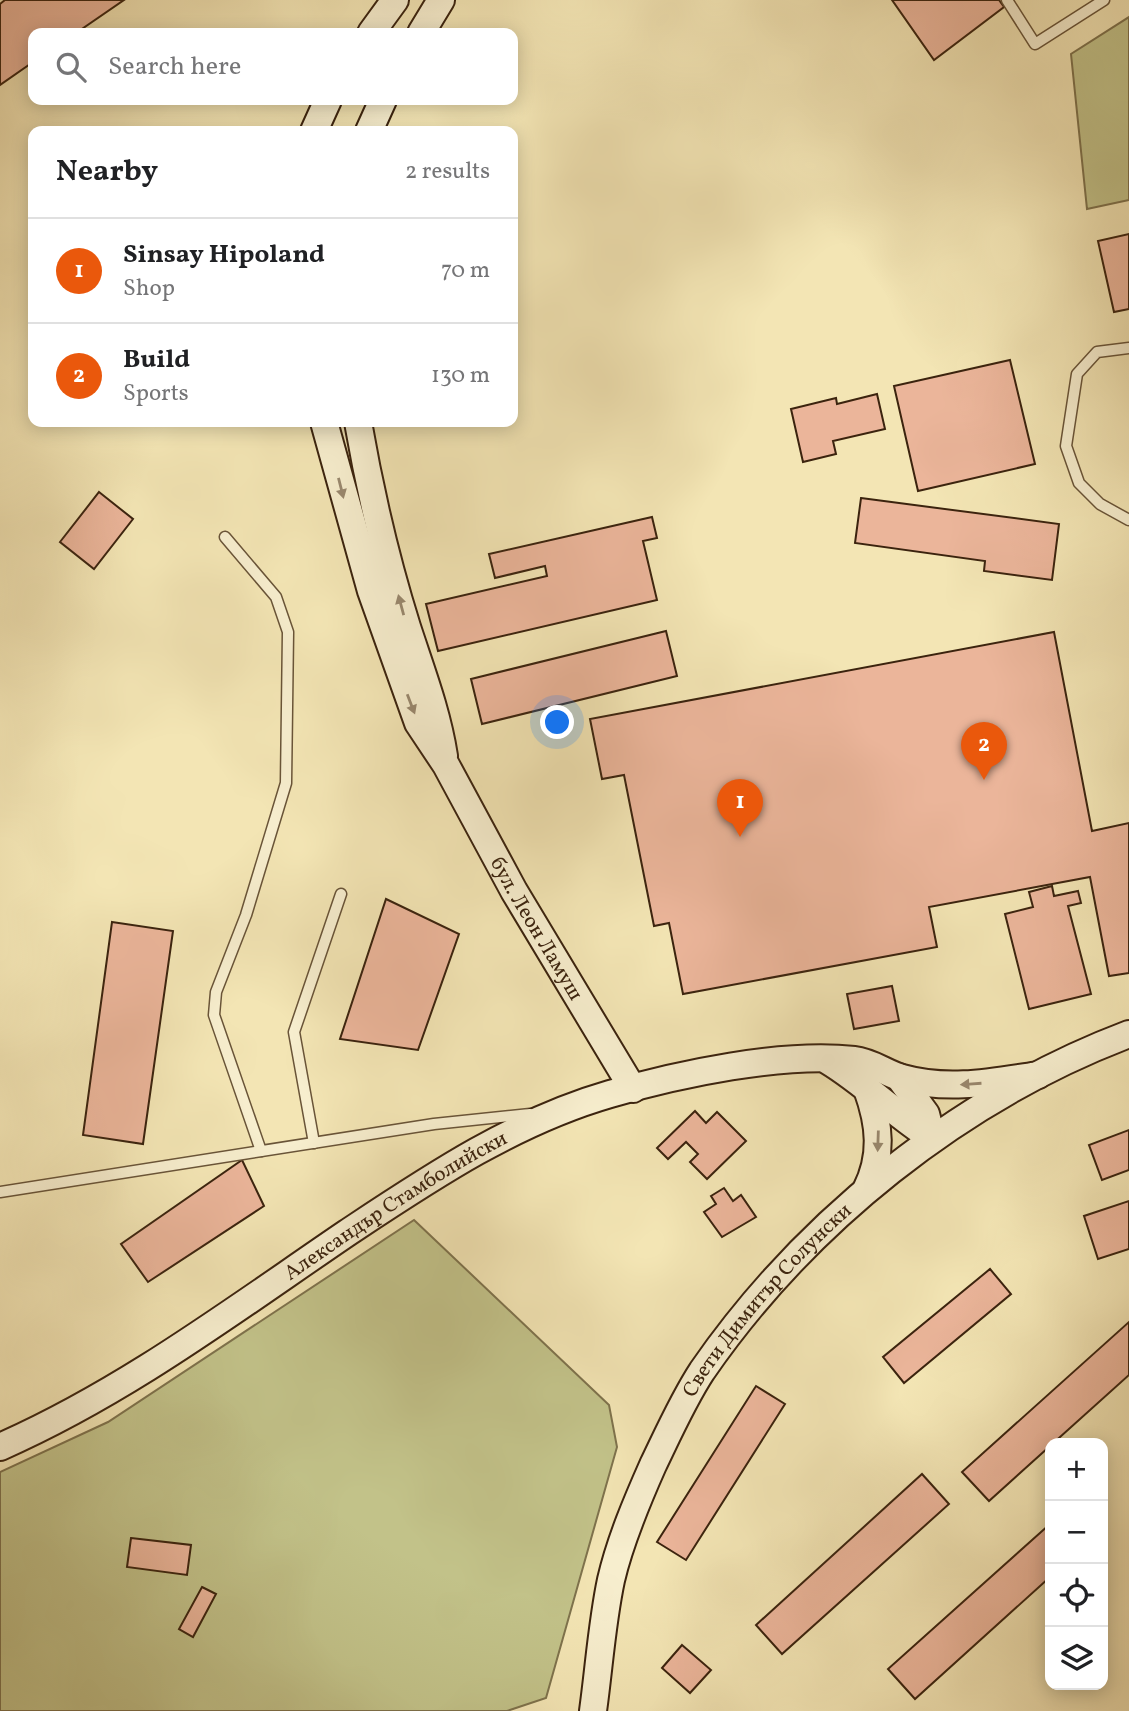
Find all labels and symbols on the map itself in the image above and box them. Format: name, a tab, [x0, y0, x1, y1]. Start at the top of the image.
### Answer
one-way arrow	[336, 477, 347, 499]
one-way arrow	[395, 594, 406, 616]
one-way arrow	[405, 694, 416, 715]
your location	[540, 705, 574, 739]
pin: 2	[961, 722, 1007, 780]
pin: 1	[717, 779, 763, 837]
street label: бул. Леон Ламуш	[482, 852, 589, 1006]
one-way arrow	[960, 1079, 982, 1090]
street label: Александър Стамболийски	[279, 1125, 513, 1288]
one-way arrow	[873, 1130, 884, 1152]
street label: Свети Димитър Солунски	[676, 1197, 859, 1403]

